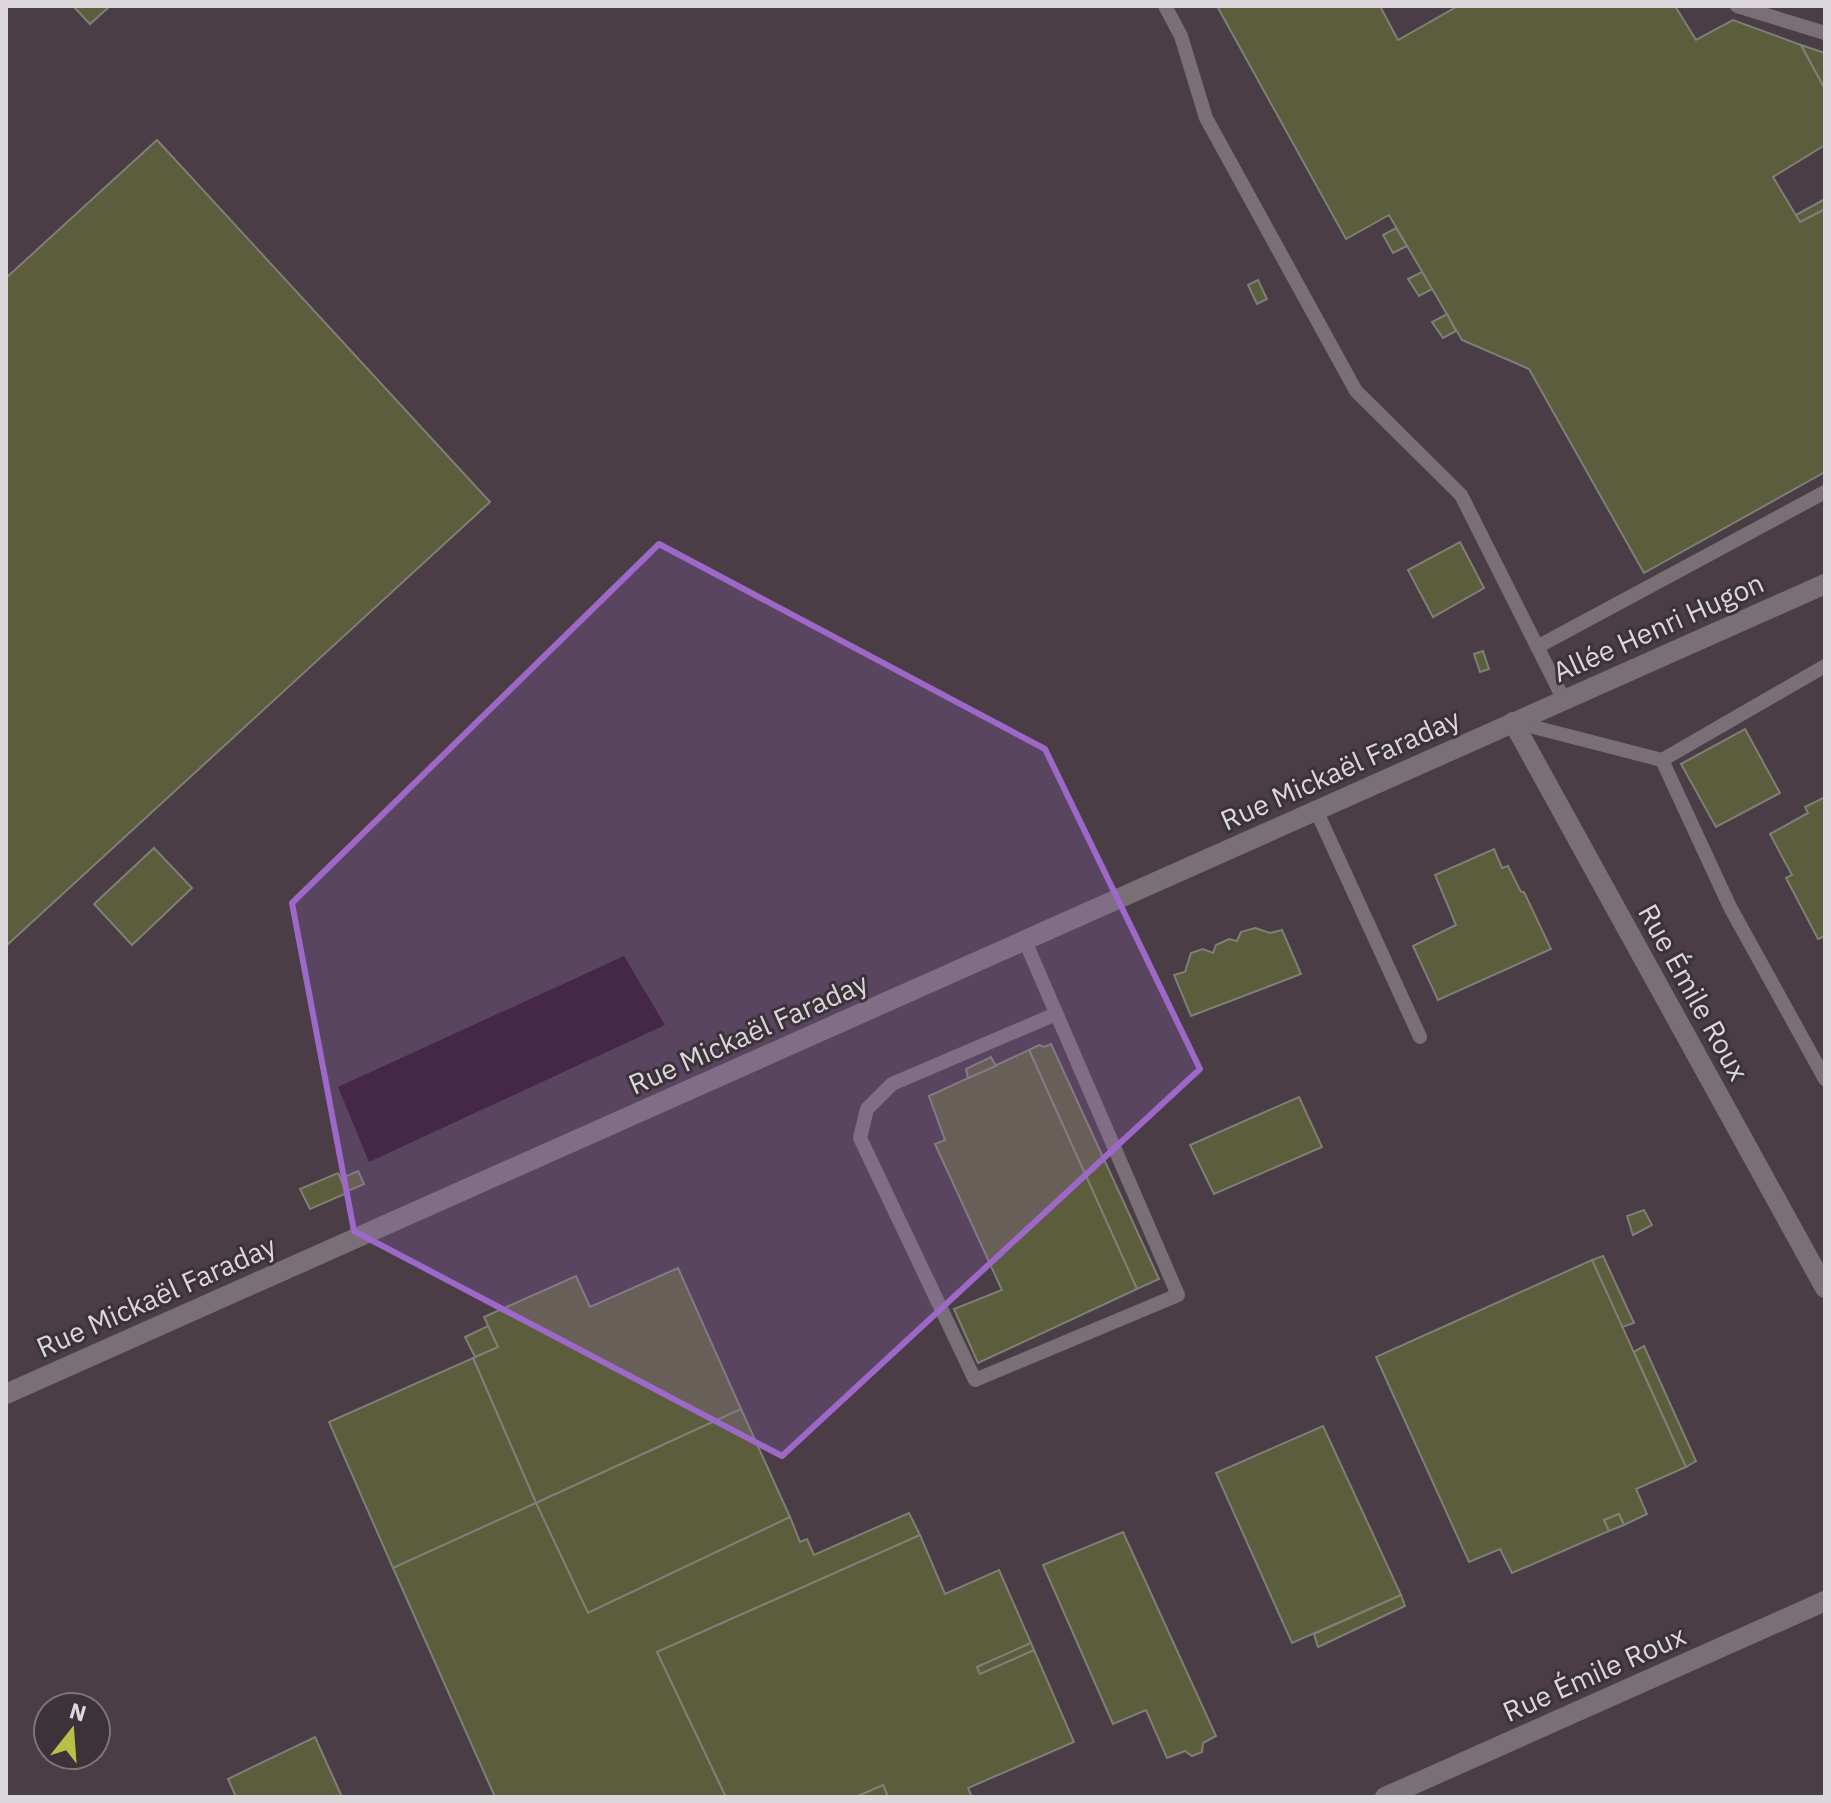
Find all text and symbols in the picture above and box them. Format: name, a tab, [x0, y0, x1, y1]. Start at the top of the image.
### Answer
street label: Allée Henri Hugon	[1547, 564, 1769, 690]
street label: Rue Mickaël Faraday	[1214, 700, 1466, 838]
street label: Rue Émile Roux	[1630, 897, 1758, 1087]
street label: Rue Mickaël Faraday	[622, 964, 874, 1102]
street label: Rue Mickaël Faraday	[30, 1227, 282, 1365]
street label: Rue Émile Roux	[1497, 1616, 1691, 1730]
north arrow	[32, 1691, 112, 1771]
text: N	[66, 1695, 90, 1728]

